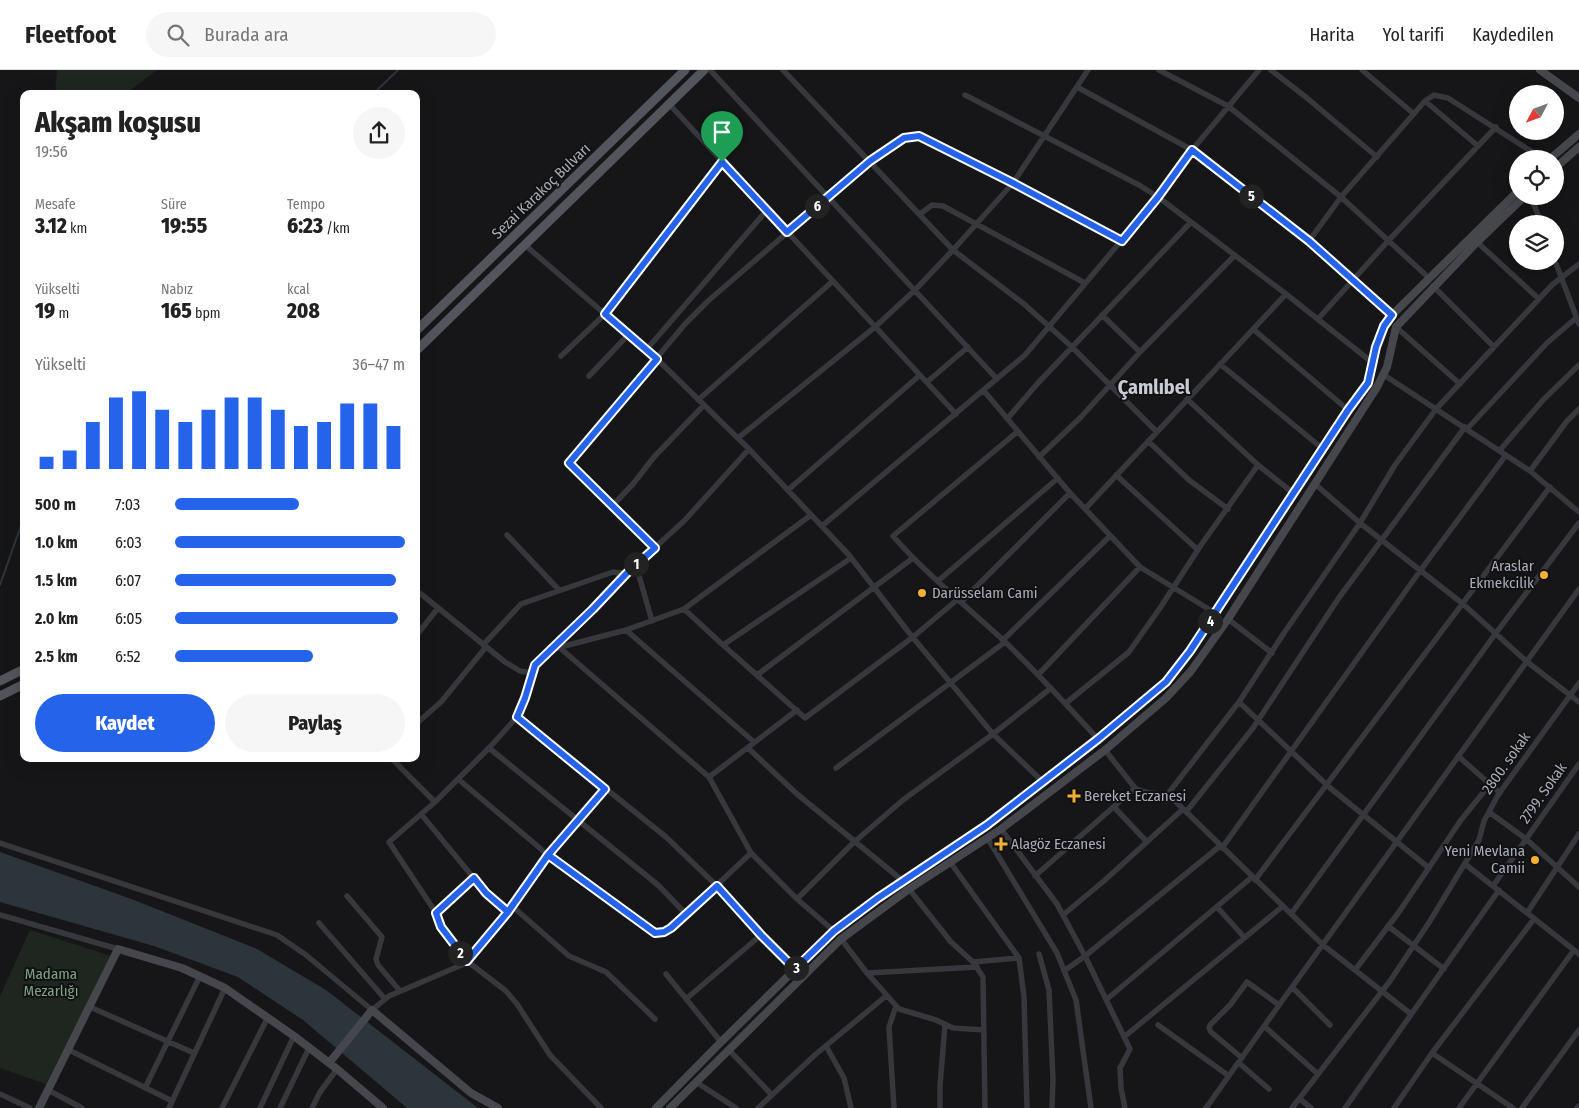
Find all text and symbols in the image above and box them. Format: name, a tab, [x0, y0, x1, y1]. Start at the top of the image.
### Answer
search box	[146, 12, 496, 57]
text: Fleetfoot	[25, 21, 116, 49]
icon: search	[164, 21, 192, 49]
text: Burada ara	[204, 23, 289, 46]
text: Harita	[1309, 24, 1355, 46]
text: Yol tarifi	[1383, 24, 1444, 46]
text: Kaydedilen	[1472, 24, 1554, 46]
north arrow	[1509, 85, 1564, 140]
map controls	[1509, 85, 1564, 270]
text: Akşam koşusu	[35, 106, 201, 139]
button: share	[353, 107, 405, 159]
pin	[701, 111, 743, 162]
icon: arrive	[708, 118, 736, 146]
street label: Sezai Karakoç Bulvarı	[488, 139, 594, 243]
text: 19:56	[35, 142, 68, 161]
button: locate	[1509, 150, 1564, 205]
pin: 5	[1238, 184, 1264, 208]
text: 5	[1248, 188, 1255, 205]
pin: 6	[804, 194, 830, 218]
text: Mesafe	[35, 196, 76, 213]
text: Süre	[161, 196, 187, 213]
text: Tempo	[287, 196, 325, 213]
text: 6	[814, 198, 821, 215]
text: 3.12	[35, 213, 67, 239]
text: 19:55	[161, 213, 207, 239]
text: 6:23	[287, 213, 323, 239]
button: layers	[1509, 215, 1564, 270]
text: km	[67, 220, 87, 237]
text: /km	[323, 220, 350, 237]
text: Yükselti	[35, 281, 80, 298]
text: Nabız	[161, 281, 193, 298]
text: kcal	[287, 281, 310, 298]
text: 19	[35, 298, 55, 324]
text: 165	[161, 298, 192, 324]
text: 208	[287, 298, 320, 324]
text: m	[55, 305, 69, 322]
text: bpm	[192, 305, 221, 322]
text: Yükselti	[35, 355, 86, 374]
text: 36–47 m	[352, 355, 405, 374]
district label: Çamlıbel	[1118, 375, 1191, 400]
text: 500 m	[35, 495, 76, 514]
text: 7:03	[115, 495, 140, 514]
text: 1.0 km	[35, 533, 78, 552]
text: 6:03	[115, 533, 142, 552]
pin: 1	[624, 552, 648, 576]
text: 1	[634, 556, 639, 573]
place label: Araslar Ekmekcilik	[1469, 557, 1535, 592]
marker: Araslar Ekmekcilik	[1538, 569, 1550, 581]
text: 1.5 km	[35, 571, 77, 590]
text: 6:07	[115, 571, 141, 590]
place label: Darüsselam Cami	[932, 584, 1038, 602]
marker: Darüsselam Cami	[916, 587, 928, 599]
pin: 4	[1198, 608, 1222, 634]
text: 2.0 km	[35, 609, 78, 628]
text: 6:05	[115, 609, 142, 628]
text: 4	[1207, 613, 1214, 630]
text: 2.5 km	[35, 647, 78, 666]
text: 6:52	[115, 647, 141, 666]
button: Kaydet	[35, 694, 215, 752]
button: Paylaş	[225, 694, 405, 752]
street label: 2800. sokak	[1478, 728, 1534, 798]
street label: 2799. Sokak	[1516, 759, 1570, 827]
place label: Bereket Eczanesi	[1084, 787, 1186, 805]
marker: Bereket Eczanesi	[1068, 790, 1080, 802]
place label: Alagöz Eczanesi	[1011, 835, 1106, 853]
marker: Alagöz Eczanesi	[995, 838, 1007, 850]
place label: Yeni Mevlana Camii	[1445, 842, 1525, 877]
marker: Yeni Mevlana Camii	[1529, 854, 1541, 866]
pin: 2	[448, 940, 472, 966]
text: 2	[457, 945, 464, 962]
pin: 3	[784, 956, 808, 980]
text: 3	[793, 960, 800, 977]
park label: Madama Mezarlığı	[24, 965, 78, 1000]

